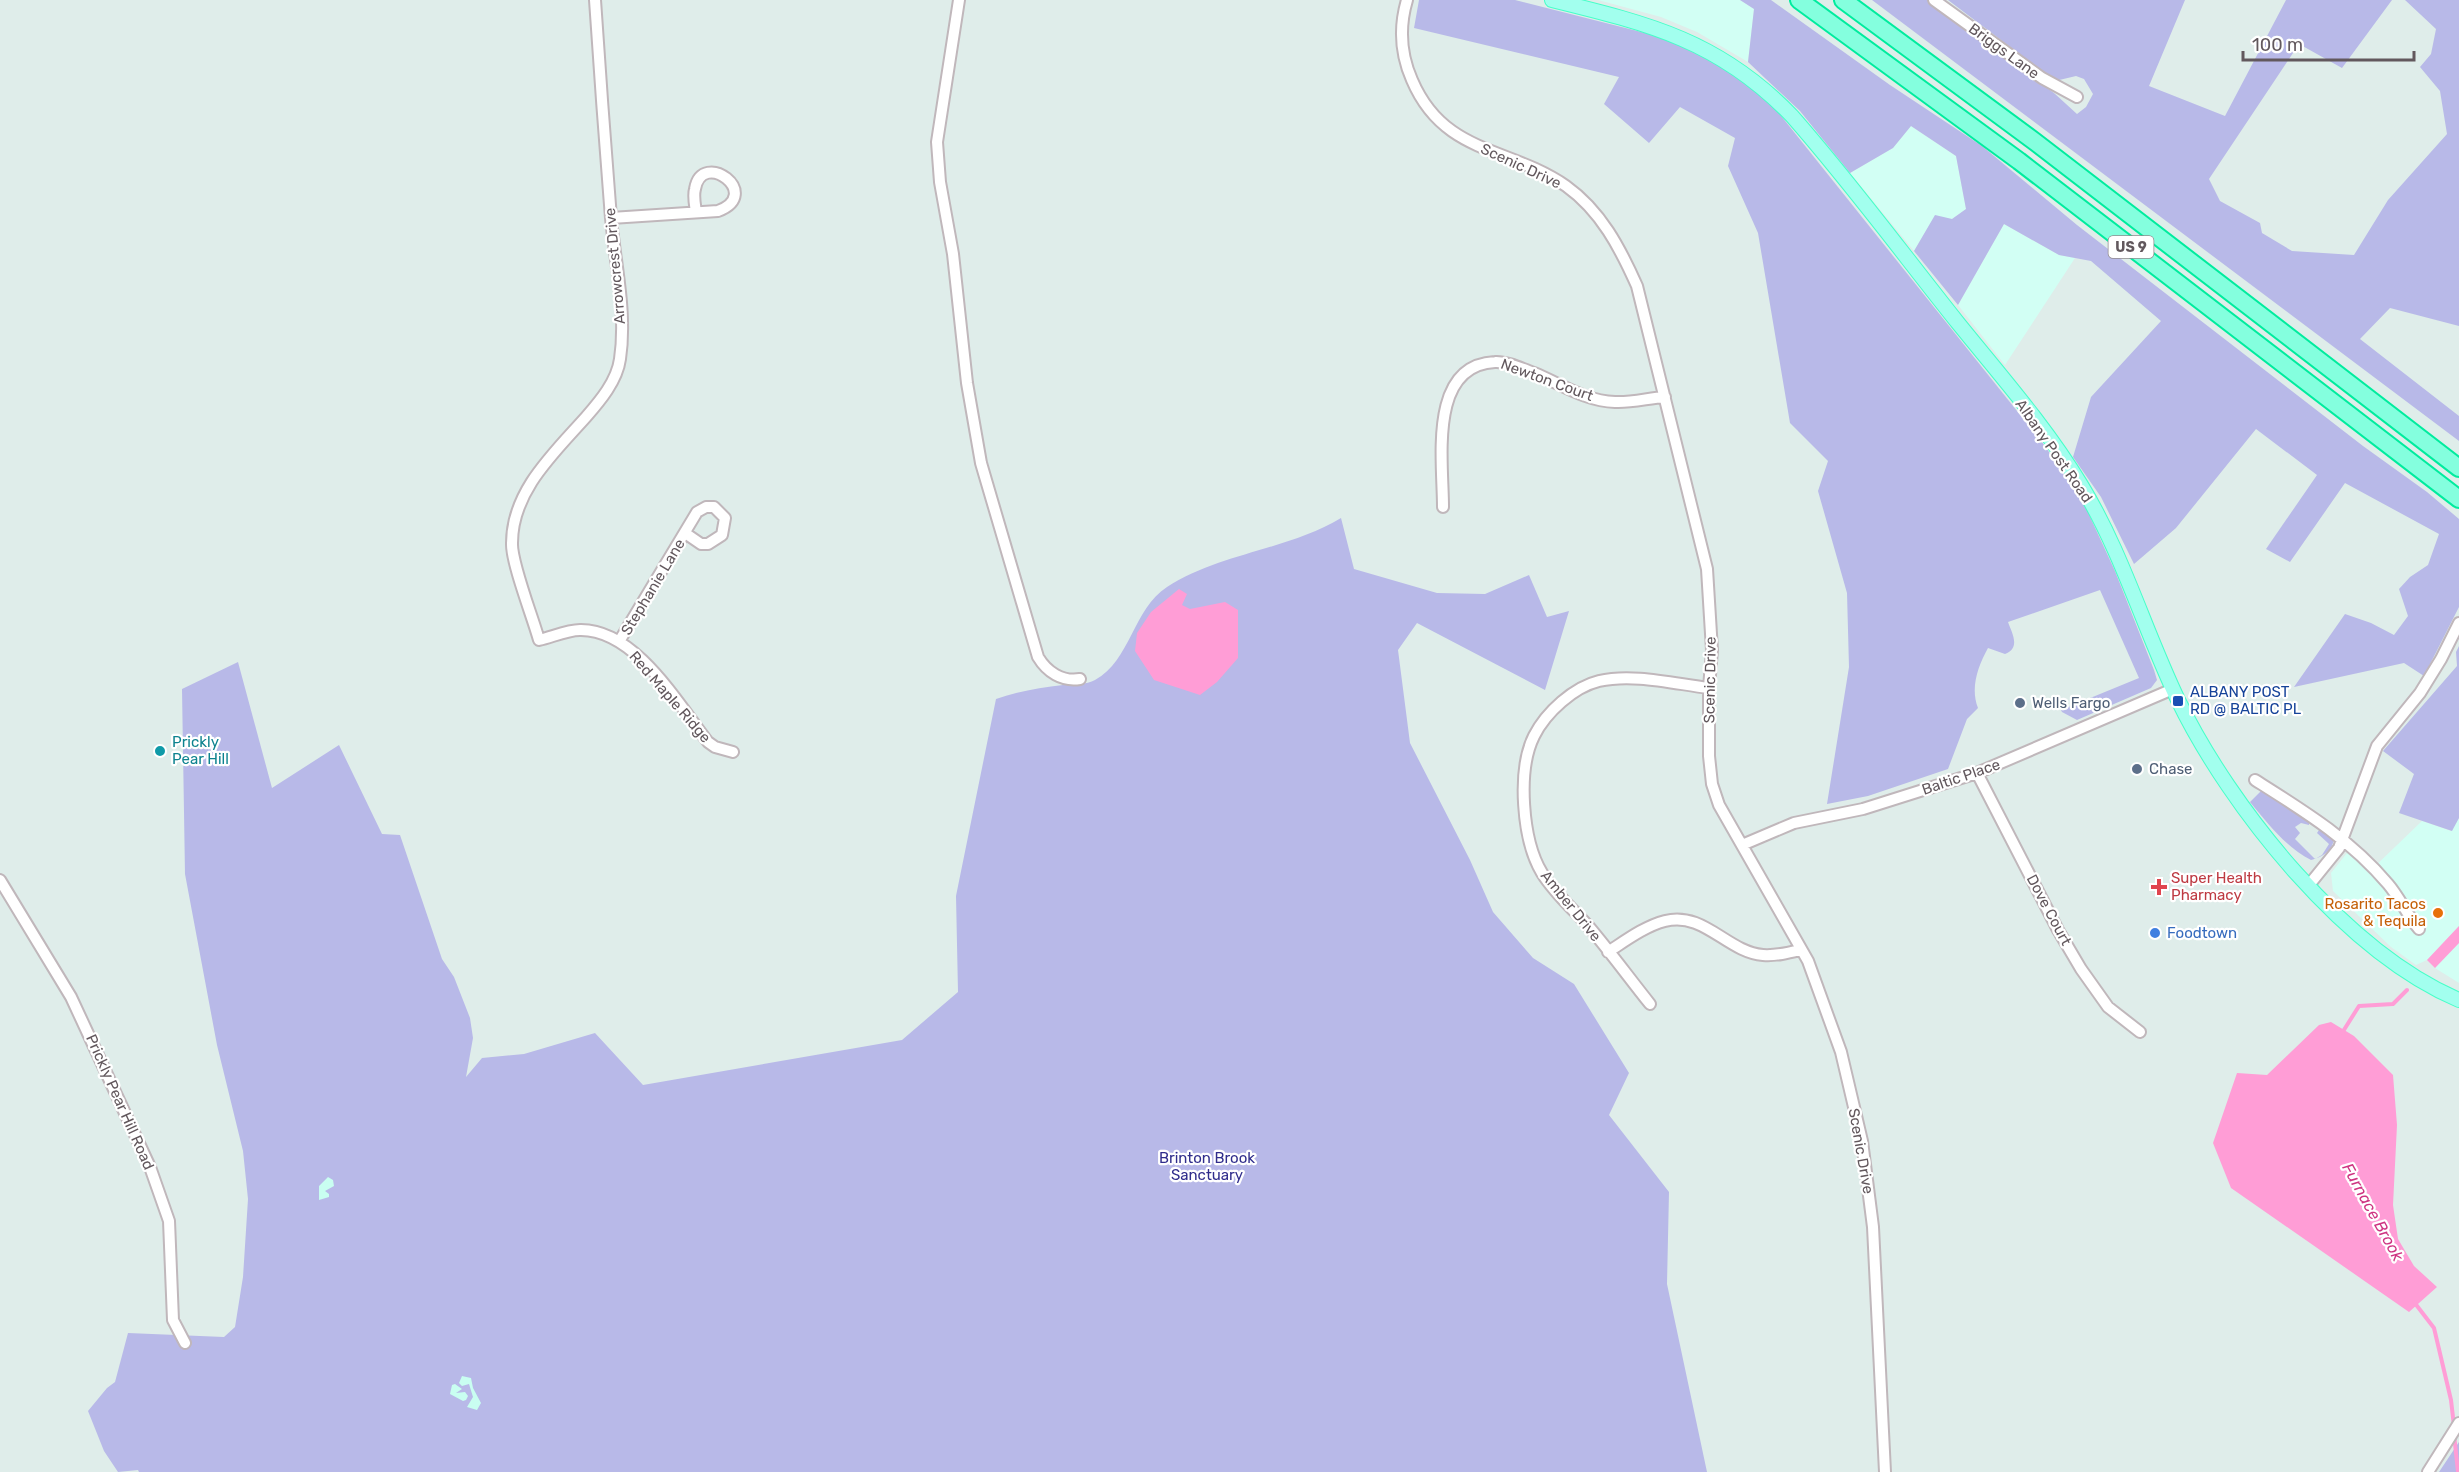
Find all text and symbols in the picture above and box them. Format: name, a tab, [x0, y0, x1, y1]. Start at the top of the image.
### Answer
street label: Briggs Lane	[1965, 19, 2043, 83]
scale bar	[2243, 24, 2414, 62]
text: 100 m	[2252, 34, 2303, 56]
street label: Scenic Drive	[1478, 140, 1564, 192]
street label: Arrowcrest Drive	[601, 207, 629, 325]
road number: US 9	[2108, 236, 2154, 258]
street label: Newton Court	[1498, 355, 1596, 405]
street label: Albany Post Road	[2012, 396, 2096, 506]
street label: Stephanie Lane	[617, 536, 689, 638]
street label: Scenic Drive	[1700, 636, 1720, 724]
street label: Red Maple Ridge	[625, 648, 715, 746]
place label: ALBANY POST RD @ BALTIC PL	[2190, 683, 2302, 718]
place label: Wells Fargo	[2032, 694, 2110, 712]
marker: ALBANY POST RD @ BALTIC PL	[2171, 694, 2185, 708]
marker: Wells Fargo	[2013, 696, 2027, 710]
place label: Prickly Pear Hill	[172, 733, 229, 768]
marker: Prickly Pear Hill	[153, 744, 167, 758]
street label: Baltic Place	[1919, 755, 2003, 799]
place label: Chase	[2149, 760, 2192, 778]
marker: Chase	[2130, 762, 2144, 776]
street label: Amber Drive	[1537, 867, 1605, 945]
place label: Super Health Pharmacy	[2171, 869, 2262, 904]
street label: Dove Court	[2023, 871, 2075, 949]
marker: Super Health Pharmacy	[2152, 880, 2166, 894]
place label: Rosarito Tacos & Tequila	[2325, 895, 2426, 930]
marker: Rosarito Tacos & Tequila	[2431, 906, 2445, 920]
place label: Foodtown	[2167, 924, 2237, 942]
marker: Foodtown	[2148, 926, 2162, 940]
street label: Prickly Pear Hill Road	[82, 1032, 158, 1172]
street label: Scenic Drive	[1845, 1107, 1877, 1195]
park label: Brinton Brook Sanctuary	[1159, 1149, 1255, 1184]
water label: Furnace Brook	[2338, 1160, 2408, 1265]

